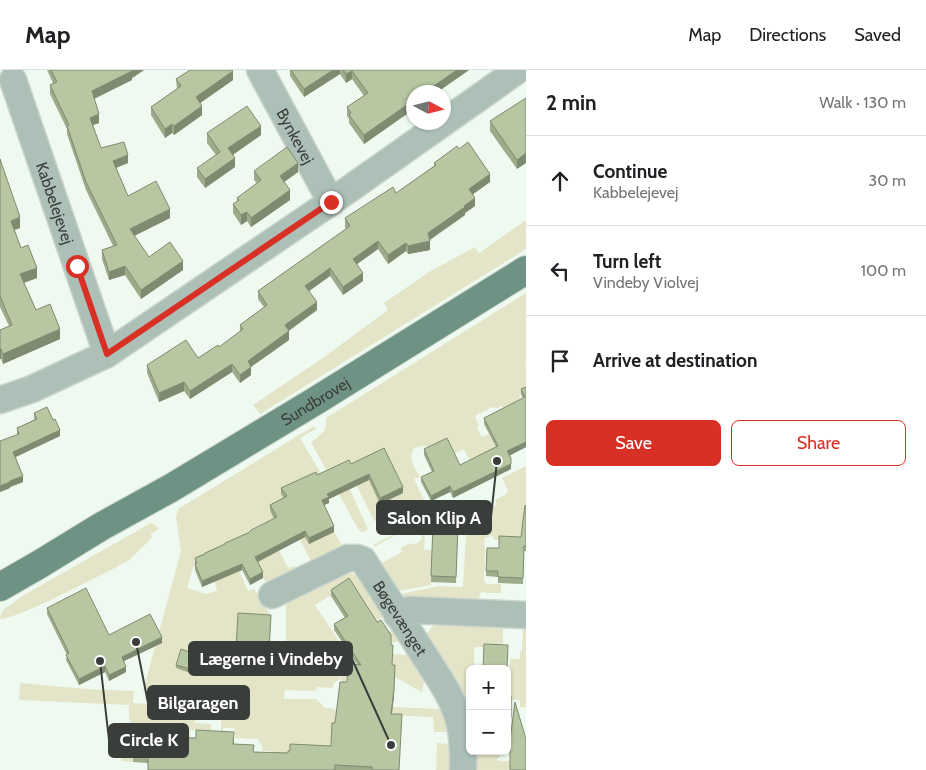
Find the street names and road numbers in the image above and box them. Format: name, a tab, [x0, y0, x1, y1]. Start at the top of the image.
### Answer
street label: Bynkevej	[272, 105, 318, 167]
street label: Kabbelejevej	[32, 160, 78, 247]
street label: Sundbrovej	[277, 373, 353, 430]
street label: Bøgevænget	[369, 577, 431, 660]

